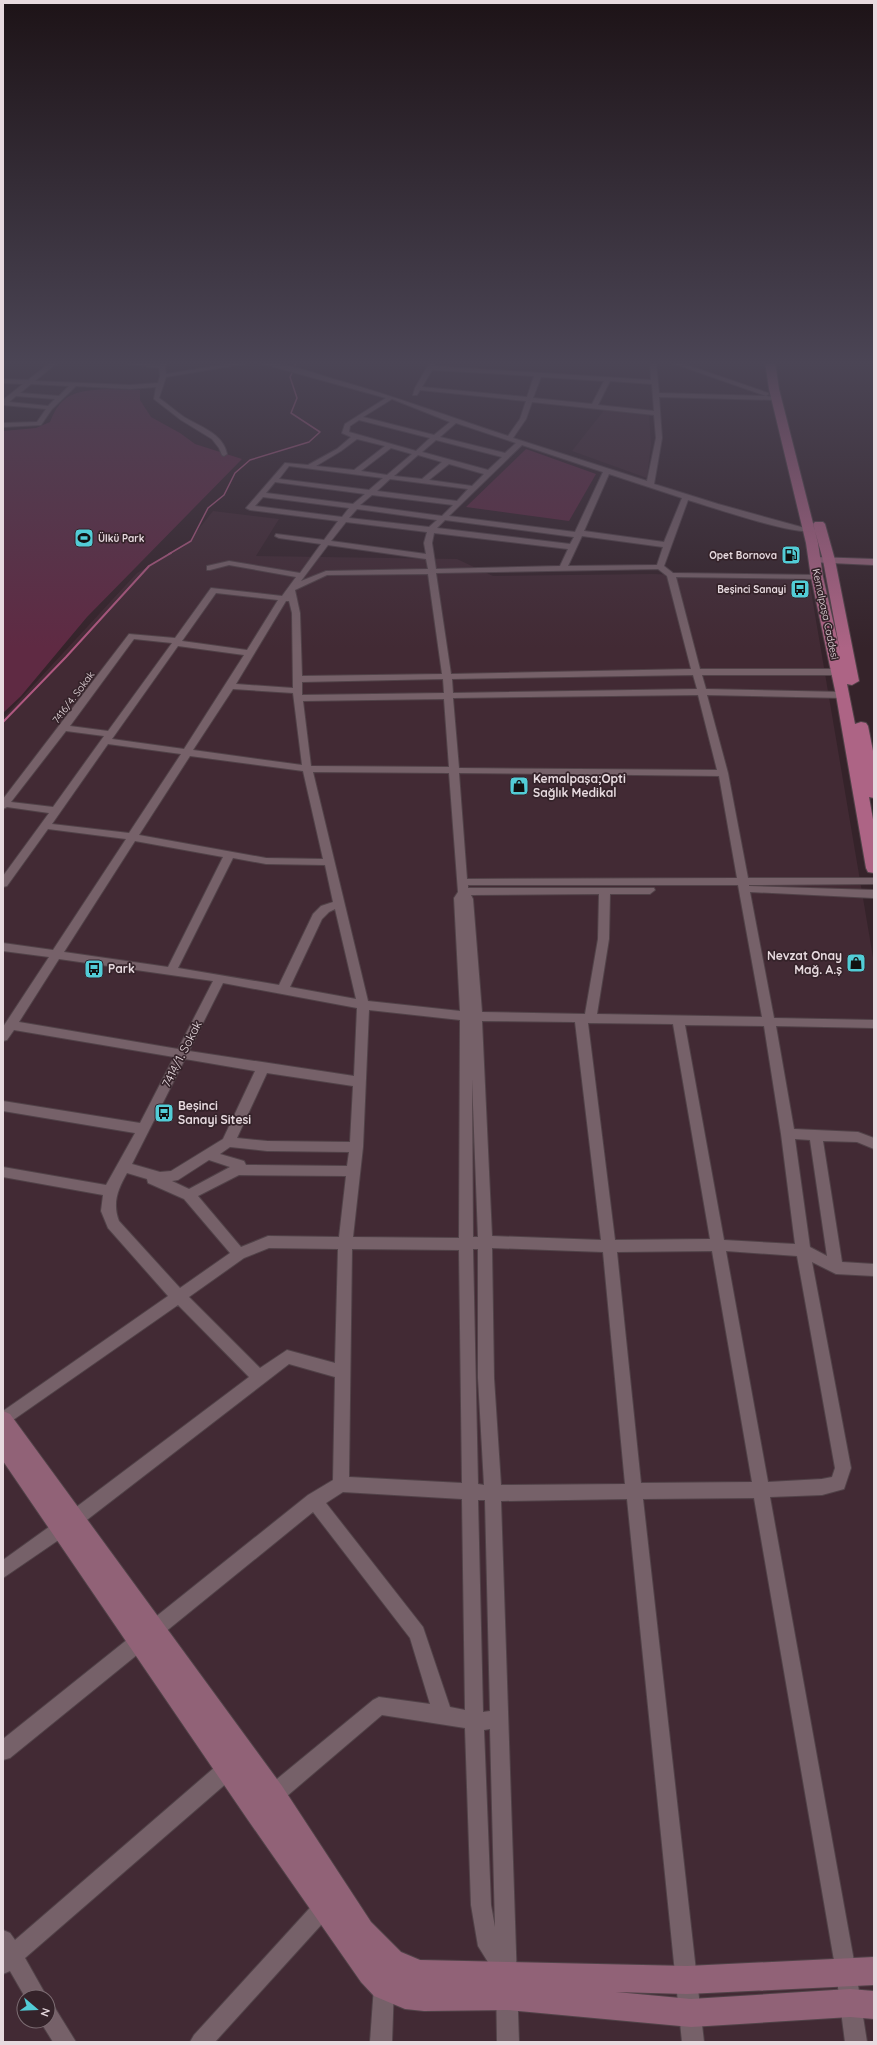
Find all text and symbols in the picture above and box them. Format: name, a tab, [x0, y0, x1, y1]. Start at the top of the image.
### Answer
sports icon: Ülkü Park	[73, 527, 95, 549]
place label: Ülkü Park	[98, 531, 145, 545]
fuel station icon: Opet Bornova	[780, 544, 802, 566]
place label: Opet Bornova	[709, 549, 777, 562]
street label: Kemalpaşa Caddesi	[810, 568, 841, 661]
bus stop icon: Beşinci Sanayi	[789, 578, 811, 600]
place label: Beşinci Sanayi	[717, 583, 786, 596]
street label: 7416/4. Sokak	[49, 668, 97, 726]
place label: Kemalpaşa;Opti Sağlık Medikal	[533, 771, 626, 800]
shop icon: Kemalpaşa;Opti Sağlık Medikal	[508, 775, 530, 797]
place label: Nevzat Onay Mağ. A.ş	[767, 948, 842, 977]
shop icon: Nevzat Onay Mağ. A.ş	[845, 952, 867, 974]
bus stop icon: Park	[83, 958, 105, 980]
place label: Park	[108, 961, 135, 976]
street label: 7414/1. Sokak	[158, 1018, 205, 1090]
place label: Beşinci Sanayi Sitesi	[178, 1098, 251, 1127]
bus stop icon: Beşinci Sanayi Sitesi	[153, 1102, 175, 1124]
north arrow	[16, 1989, 56, 2029]
text: N	[38, 2006, 53, 2018]

